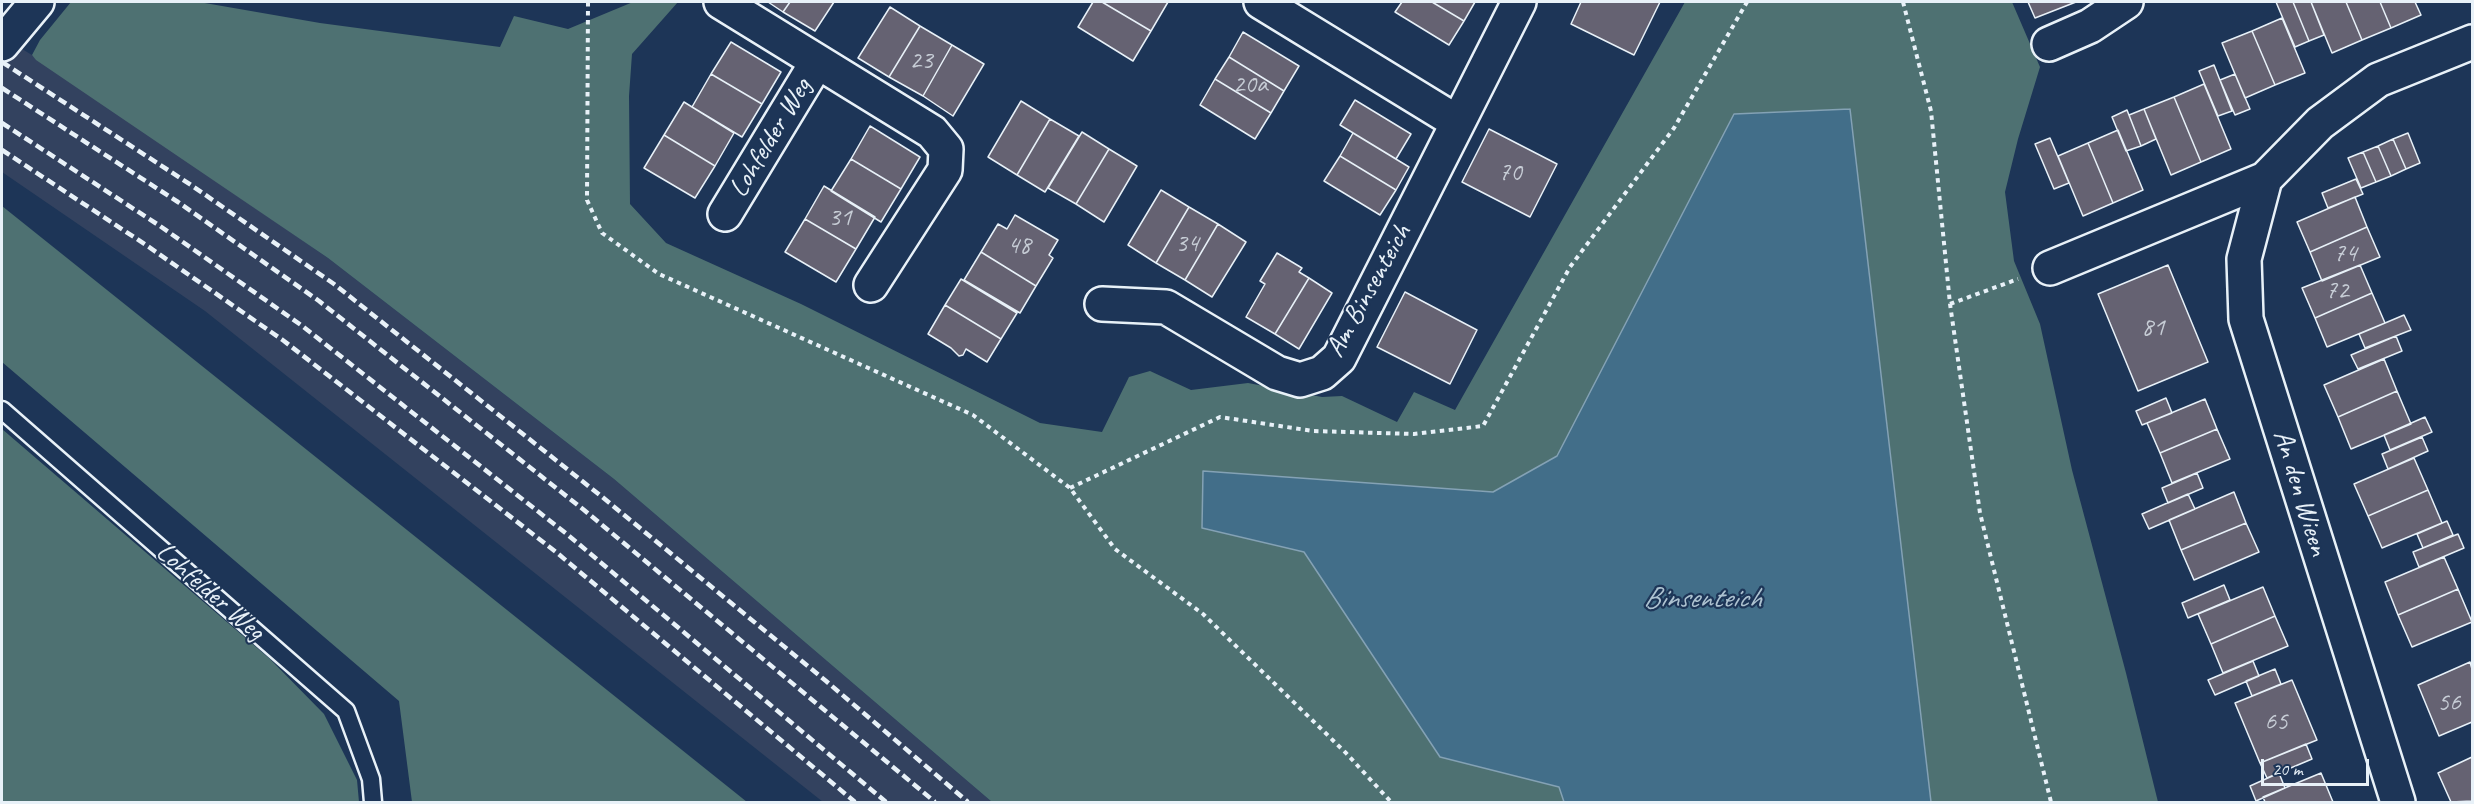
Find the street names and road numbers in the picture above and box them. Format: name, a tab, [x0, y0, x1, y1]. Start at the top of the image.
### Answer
street label: Lohfelder Weg	[722, 72, 820, 204]
street label: Am Binsenteich	[1319, 219, 1419, 363]
street label: An den Wieen	[2265, 426, 2335, 560]
street label: Lohfelder Weg	[149, 536, 271, 648]

